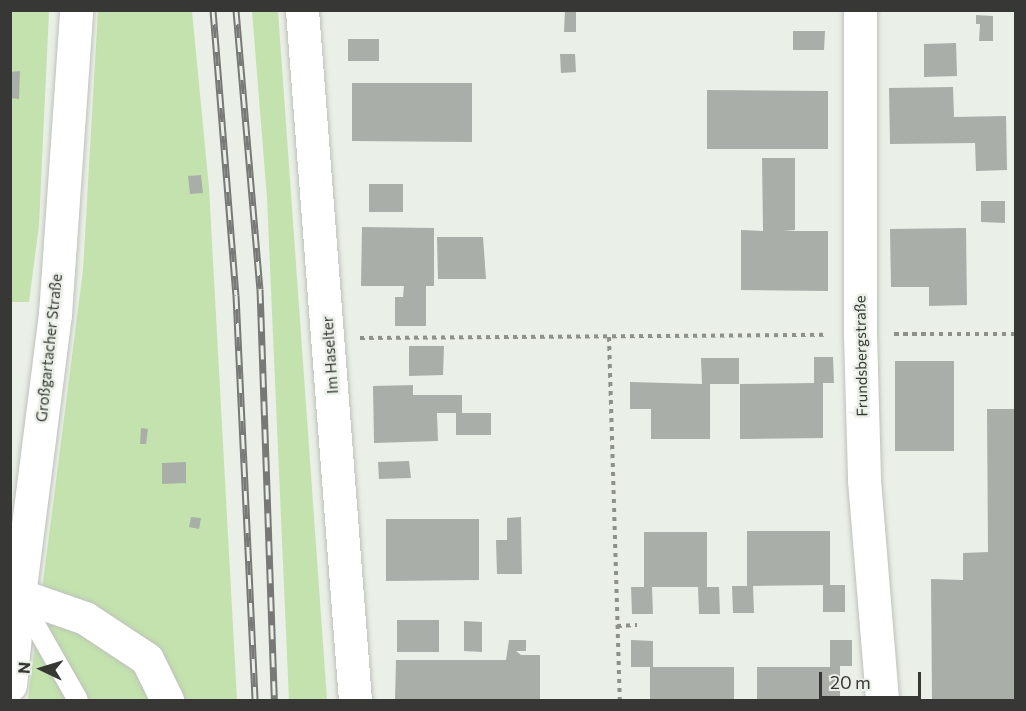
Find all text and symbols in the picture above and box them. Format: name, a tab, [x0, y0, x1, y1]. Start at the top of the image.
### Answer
street label: Großgartacher Straße	[32, 273, 66, 423]
street label: Frundsbergstraße	[851, 295, 871, 417]
street label: Im Haselter	[318, 316, 342, 394]
north arrow	[12, 639, 72, 699]
scale bar	[822, 660, 924, 698]
text: N	[14, 661, 33, 674]
text: 20 m	[830, 671, 871, 693]

